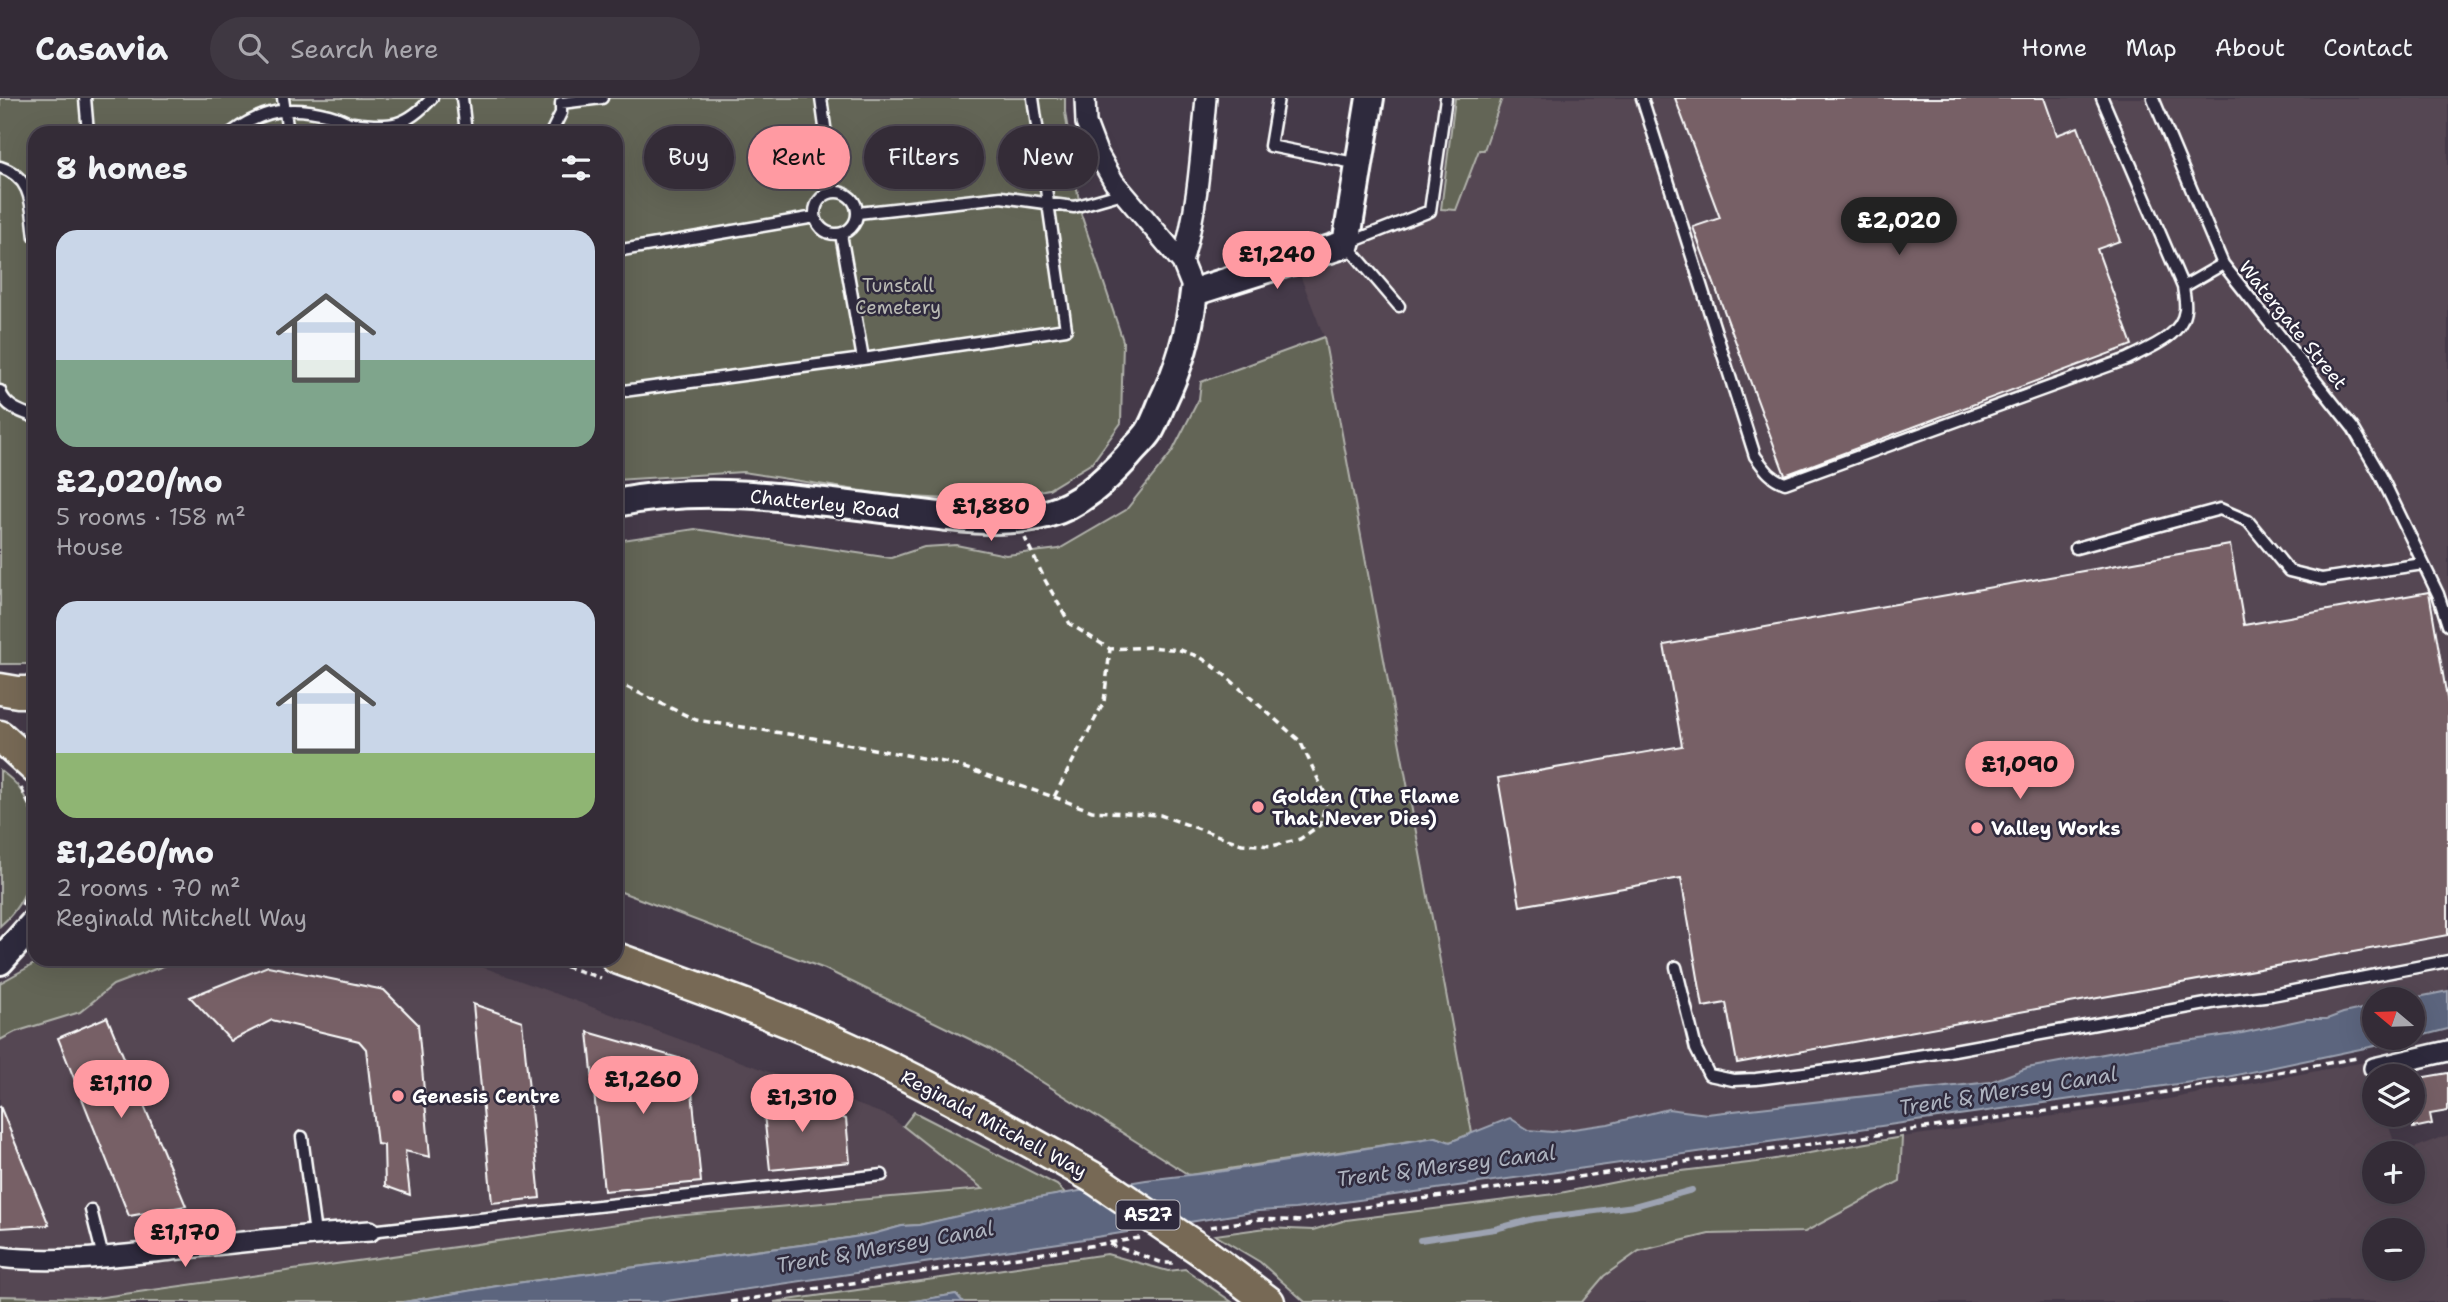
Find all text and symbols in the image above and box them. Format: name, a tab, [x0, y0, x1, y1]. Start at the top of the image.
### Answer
search box	[210, 17, 700, 80]
text: Casavia	[35, 26, 168, 71]
icon: search	[234, 29, 272, 67]
text: Search here	[290, 31, 439, 66]
text: Home	[2021, 32, 2087, 64]
text: Map	[2125, 32, 2177, 64]
text: About	[2215, 32, 2285, 64]
text: Contact	[2323, 32, 2413, 64]
chip: Buy	[644, 126, 734, 189]
chip: Rent	[748, 126, 850, 189]
chip: Filters	[864, 126, 984, 189]
chip: New	[998, 126, 1098, 189]
text: 8 homes	[56, 148, 188, 189]
icon: filters	[557, 149, 595, 187]
pin: £2,020	[1842, 198, 1956, 257]
text: £2,020	[1857, 205, 1941, 235]
pin: £1,240	[1220, 232, 1334, 291]
text: £1,240	[1238, 239, 1316, 269]
street label: Watergate Street	[2233, 255, 2353, 395]
park label: Tunstall Cemetery	[855, 273, 941, 320]
icon: home	[263, 275, 389, 401]
text: £2,020/mo	[56, 461, 223, 502]
street label: Chatterley Road	[749, 484, 901, 524]
pin: £1,880	[934, 484, 1048, 543]
text: £1,880	[952, 491, 1030, 521]
text: 5 rooms · 158 m²	[56, 502, 246, 532]
text: House	[56, 532, 124, 562]
icon: home	[263, 646, 389, 772]
pin: £1,090	[1963, 742, 2077, 801]
text: £1,090	[1981, 749, 2059, 779]
place label: Golden (The Flame That Never Dies)	[1272, 784, 1460, 831]
marker: Golden (The Flame That Never Dies)	[1250, 799, 1266, 815]
place label: Valley Works	[1991, 816, 2121, 841]
marker: Valley Works	[1969, 820, 1985, 836]
text: £1,260/mo	[56, 832, 214, 873]
text: 2 rooms · 70 m²	[56, 873, 241, 903]
text: Reginald Mitchell Way	[56, 903, 307, 933]
north arrow	[2362, 987, 2426, 1050]
map controls	[2362, 987, 2425, 1281]
pin: £1,260	[586, 1056, 700, 1116]
pin: £1,110	[64, 1060, 178, 1120]
water label: Trent & Mersey Canal	[1897, 1060, 2119, 1122]
text: £1,260	[604, 1064, 682, 1094]
street label: Reginald Mitchell Way	[897, 1064, 1091, 1184]
button: layers	[2362, 1064, 2425, 1127]
text: £1,110	[89, 1068, 153, 1098]
pin: £1,310	[745, 1074, 859, 1134]
text: £1,310	[767, 1082, 837, 1112]
place label: Genesis Centre	[412, 1084, 560, 1109]
marker: Genesis Centre	[390, 1088, 406, 1104]
water label: Trent & Mersey Canal	[1335, 1139, 1557, 1193]
button: +	[2362, 1141, 2425, 1204]
road number: A527	[1116, 1200, 1180, 1230]
pin: £1,170	[128, 1210, 242, 1269]
water label: Trent & Mersey Canal	[774, 1214, 996, 1280]
text: £1,170	[150, 1217, 220, 1247]
button: −	[2362, 1218, 2425, 1281]

